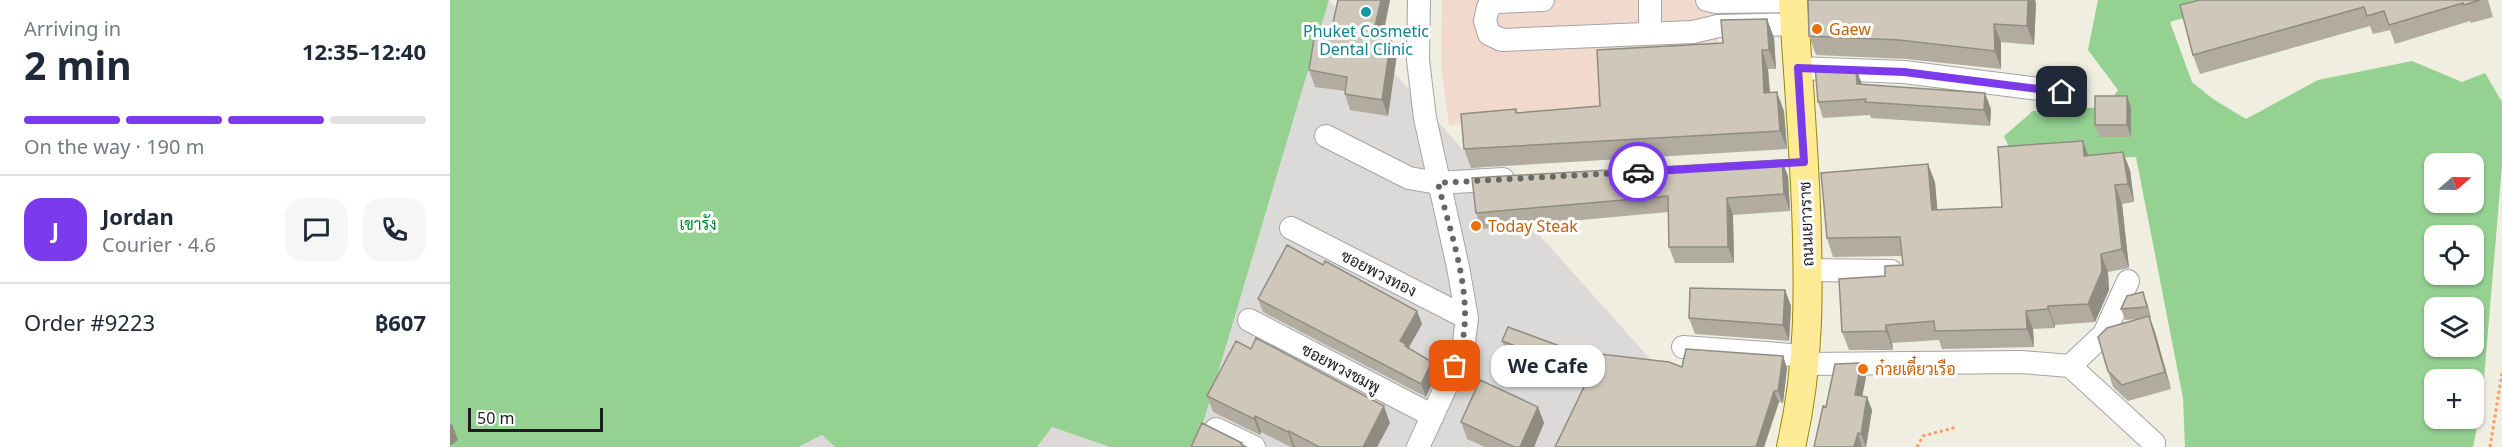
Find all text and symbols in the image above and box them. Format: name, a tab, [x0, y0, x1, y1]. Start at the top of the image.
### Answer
marker: Phuket Cosmetic Dental Clinic	[1359, 5, 1373, 19]
text: Arriving in	[24, 15, 121, 42]
place label: Gaew	[1829, 18, 1871, 40]
place label: Phuket Cosmetic Dental Clinic	[1303, 20, 1429, 60]
marker: Gaew	[1810, 22, 1824, 36]
text: 12:35–12:40	[302, 36, 426, 66]
text: 2 min	[24, 38, 131, 91]
pin	[2036, 66, 2087, 117]
icon: home	[2045, 75, 2078, 108]
text: On the way · 190 m	[24, 133, 204, 160]
courier	[1608, 142, 1668, 202]
north arrow	[2424, 153, 2484, 213]
map controls	[2424, 153, 2484, 429]
icon: car	[1622, 156, 1655, 189]
street label: ถนนเยาวราช	[1794, 181, 1818, 267]
button: chat	[285, 198, 348, 261]
button: phone	[363, 198, 426, 261]
text: Jordan	[102, 201, 174, 231]
park label: เขารัง	[679, 213, 717, 235]
text: J	[52, 214, 59, 244]
place label: Today Steak	[1488, 215, 1578, 237]
marker: Today Steak	[1469, 219, 1483, 233]
button: locate	[2424, 225, 2484, 285]
text: Courier · 4.6	[102, 231, 216, 258]
street label: ซอยพวงทอง	[1337, 244, 1421, 302]
button: layers	[2424, 297, 2484, 357]
text: Order #9223	[24, 307, 155, 337]
text: ฿607	[375, 307, 426, 337]
street label: ซอยพวงชมพู	[1297, 338, 1384, 399]
pin	[1429, 340, 1480, 391]
callout: We Cafe	[1491, 345, 1605, 387]
icon: bag	[1438, 349, 1471, 382]
text: We Cafe	[1508, 352, 1588, 379]
place label: ก๋วยเตี๋ยวเรือ	[1875, 355, 1956, 380]
marker: ก๋วยเตี๋ยวเรือ	[1856, 362, 1870, 376]
button: +	[2424, 369, 2484, 429]
scale bar	[468, 405, 603, 432]
text: 50 m	[477, 407, 514, 429]

